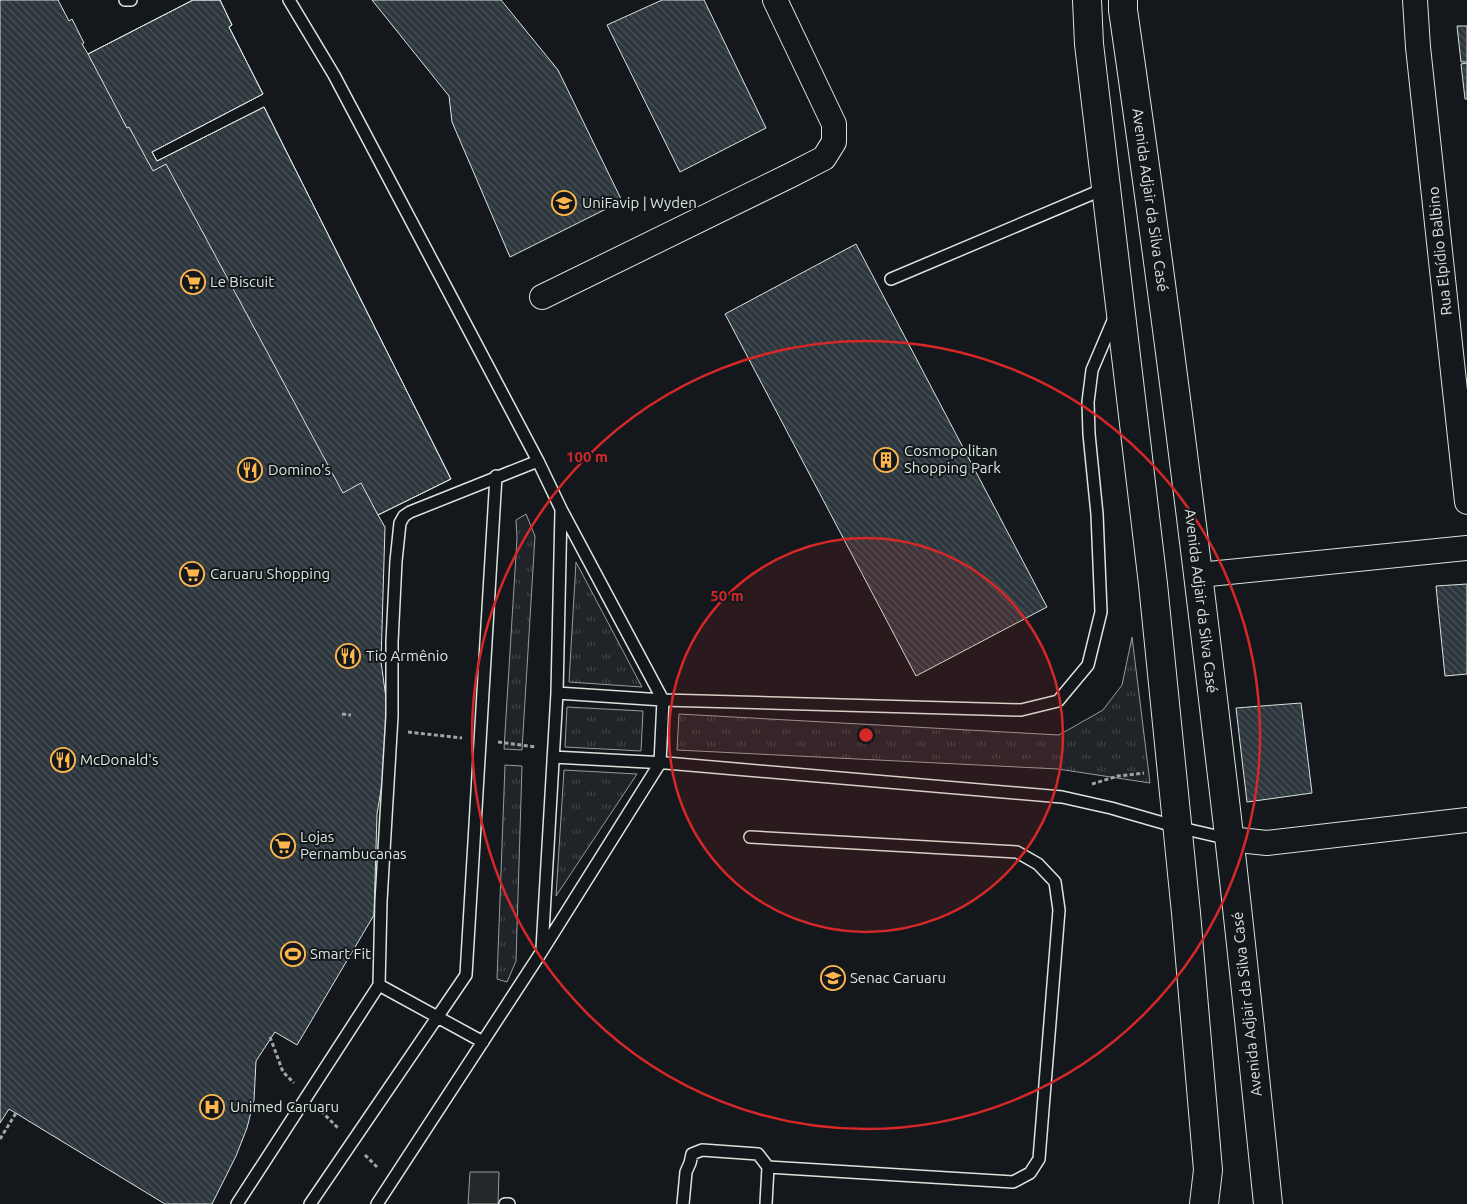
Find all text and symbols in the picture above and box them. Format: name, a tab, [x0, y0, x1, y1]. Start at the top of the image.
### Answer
street label: Avenida Adjair da Silva Casé	[1129, 107, 1172, 293]
street label: Rua Elpídio Balbino	[1424, 186, 1455, 316]
school or university icon: UniFavip | Wyden	[551, 190, 577, 216]
place label: UniFavip | Wyden	[582, 194, 697, 211]
supermarket icon: Le Biscuit	[180, 269, 206, 295]
place label: Le Biscuit	[210, 273, 274, 290]
place label: Cosmopolitan Shopping Park	[904, 442, 1001, 476]
building icon: Cosmopolitan Shopping Park	[873, 447, 899, 473]
text: 100 m	[566, 448, 608, 465]
restaurant icon: Domino's	[237, 457, 263, 483]
place label: Domino's	[268, 461, 331, 478]
street label: Avenida Adjair da Silva Casé	[1182, 508, 1221, 694]
supermarket icon: Caruaru Shopping	[179, 561, 205, 587]
place label: Caruaru Shopping	[210, 565, 330, 582]
text: 50 m	[710, 587, 744, 604]
restaurant icon: Tio Armênio	[335, 643, 361, 669]
place label: Tio Armênio	[366, 647, 448, 664]
centre of rings	[857, 726, 875, 744]
restaurant icon: McDonald's	[50, 747, 76, 773]
place label: McDonald's	[80, 751, 158, 768]
place label: Lojas Pernambucanas	[300, 828, 407, 862]
supermarket icon: Lojas Pernambucanas	[270, 833, 296, 859]
street label: Avenida Adjair da Silva Casé	[1228, 911, 1265, 1097]
sports icon: Smart Fit	[280, 941, 306, 967]
place label: Smart Fit	[310, 945, 371, 962]
school or university icon: Senac Caruaru	[820, 965, 846, 991]
place label: Senac Caruaru	[850, 969, 946, 986]
hospital icon: Unimed Caruaru	[199, 1094, 225, 1120]
place label: Unimed Caruaru	[230, 1098, 339, 1115]

